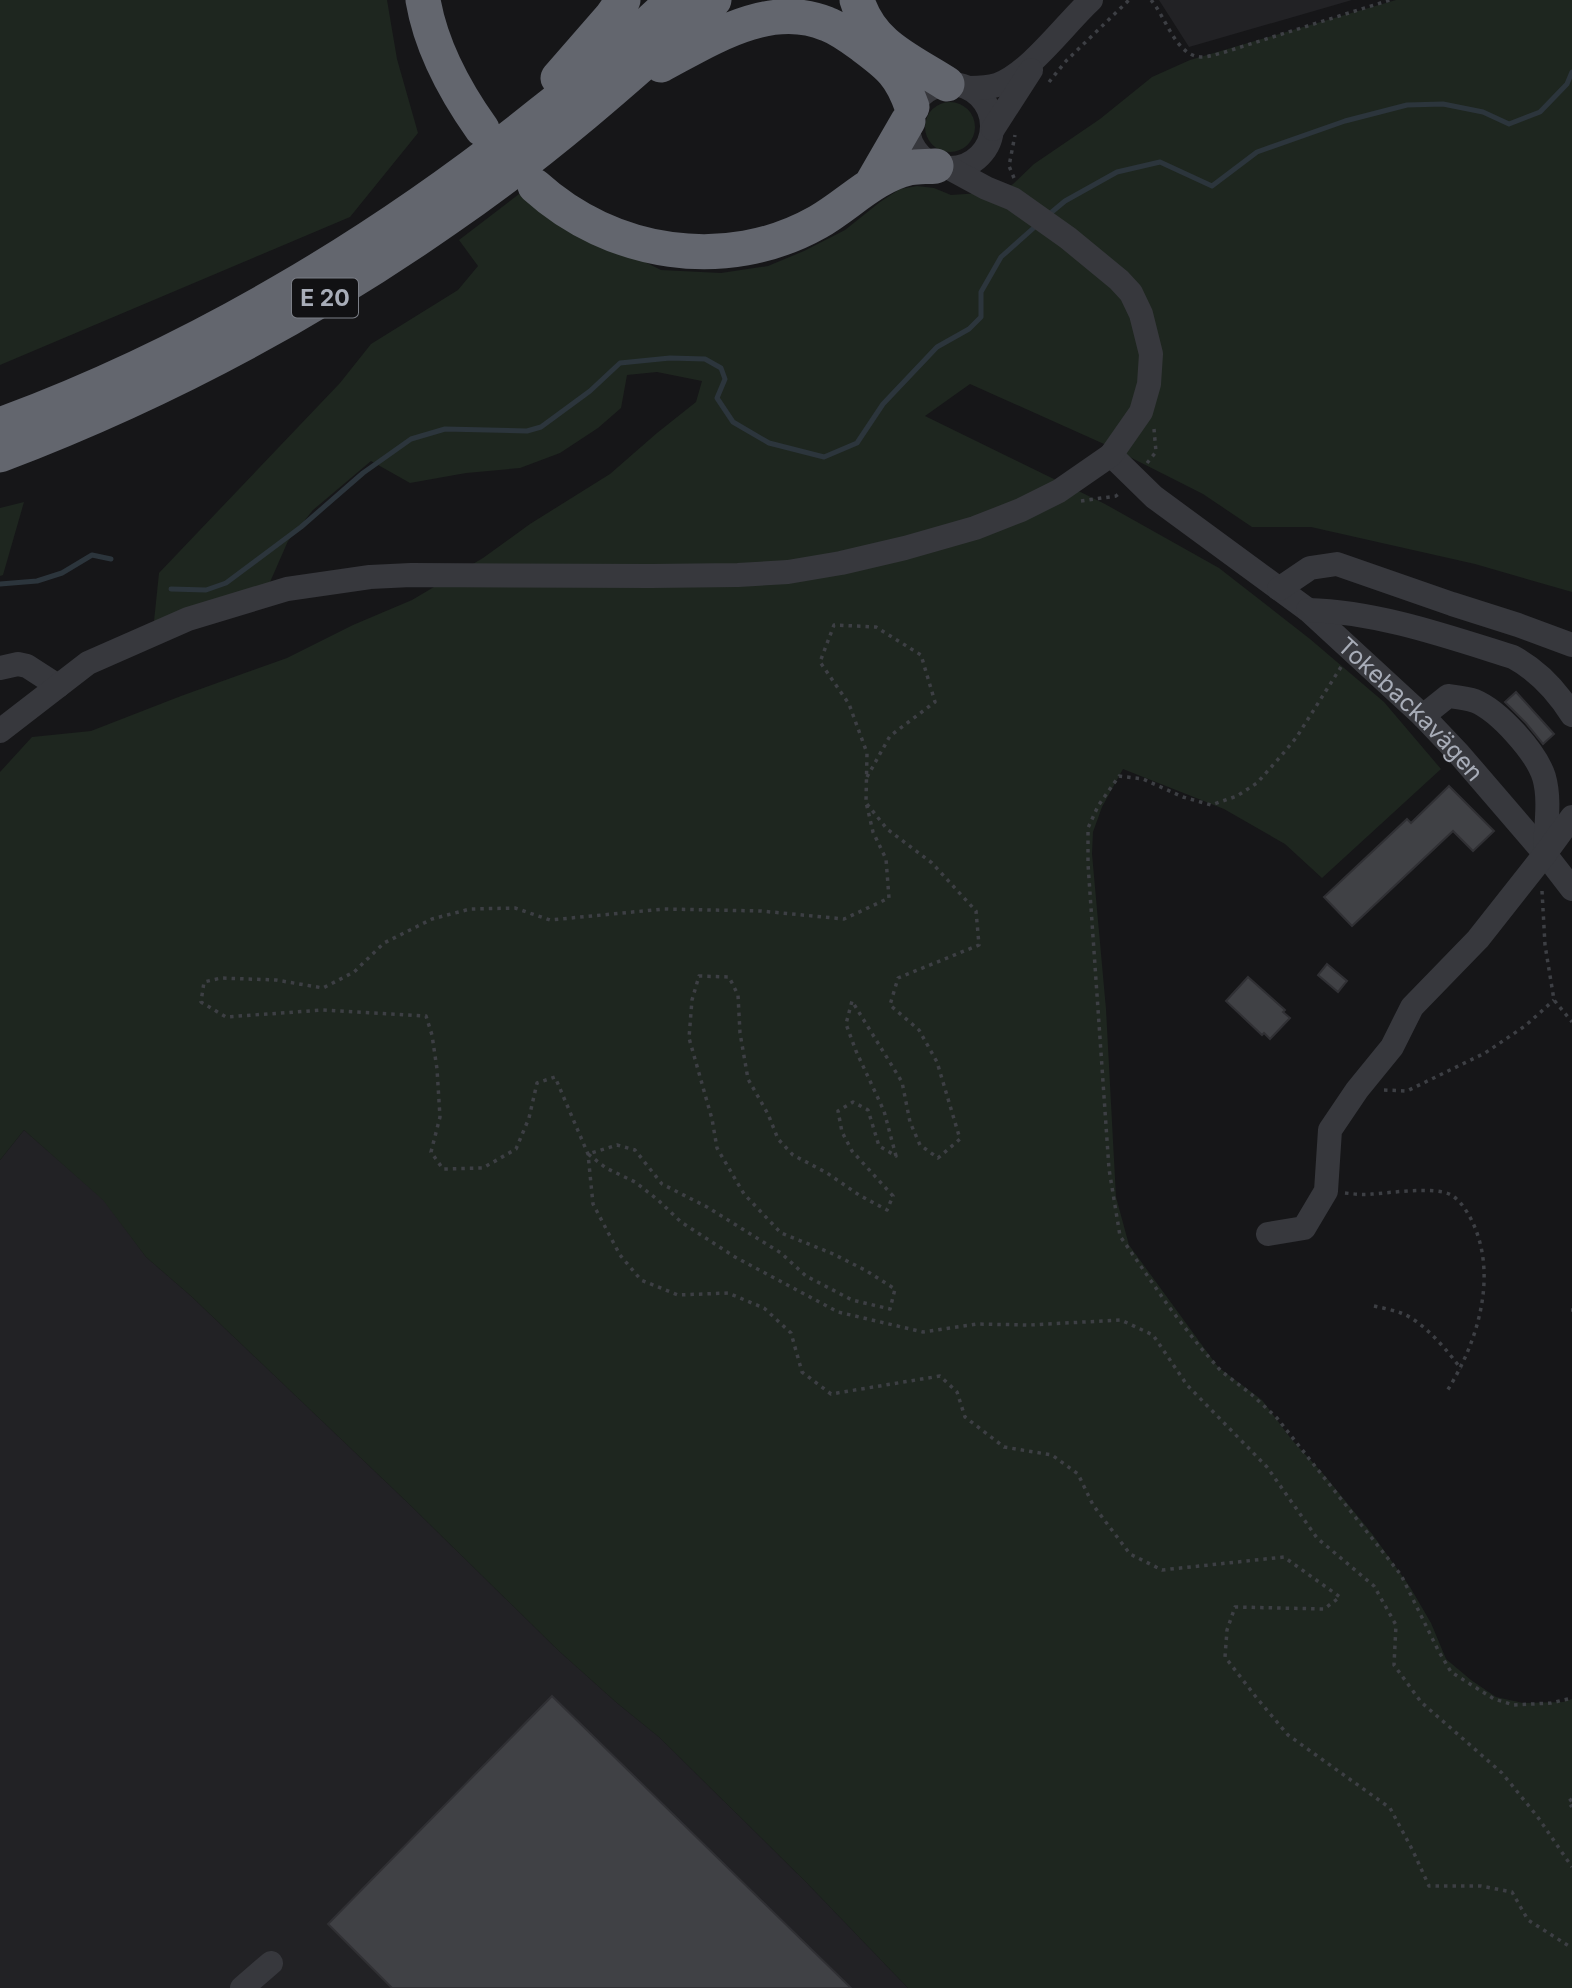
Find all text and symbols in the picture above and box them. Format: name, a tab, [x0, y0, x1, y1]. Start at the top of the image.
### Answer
road number: E 20	[292, 278, 358, 318]
street label: Tokebackavägen	[1332, 631, 1490, 787]

